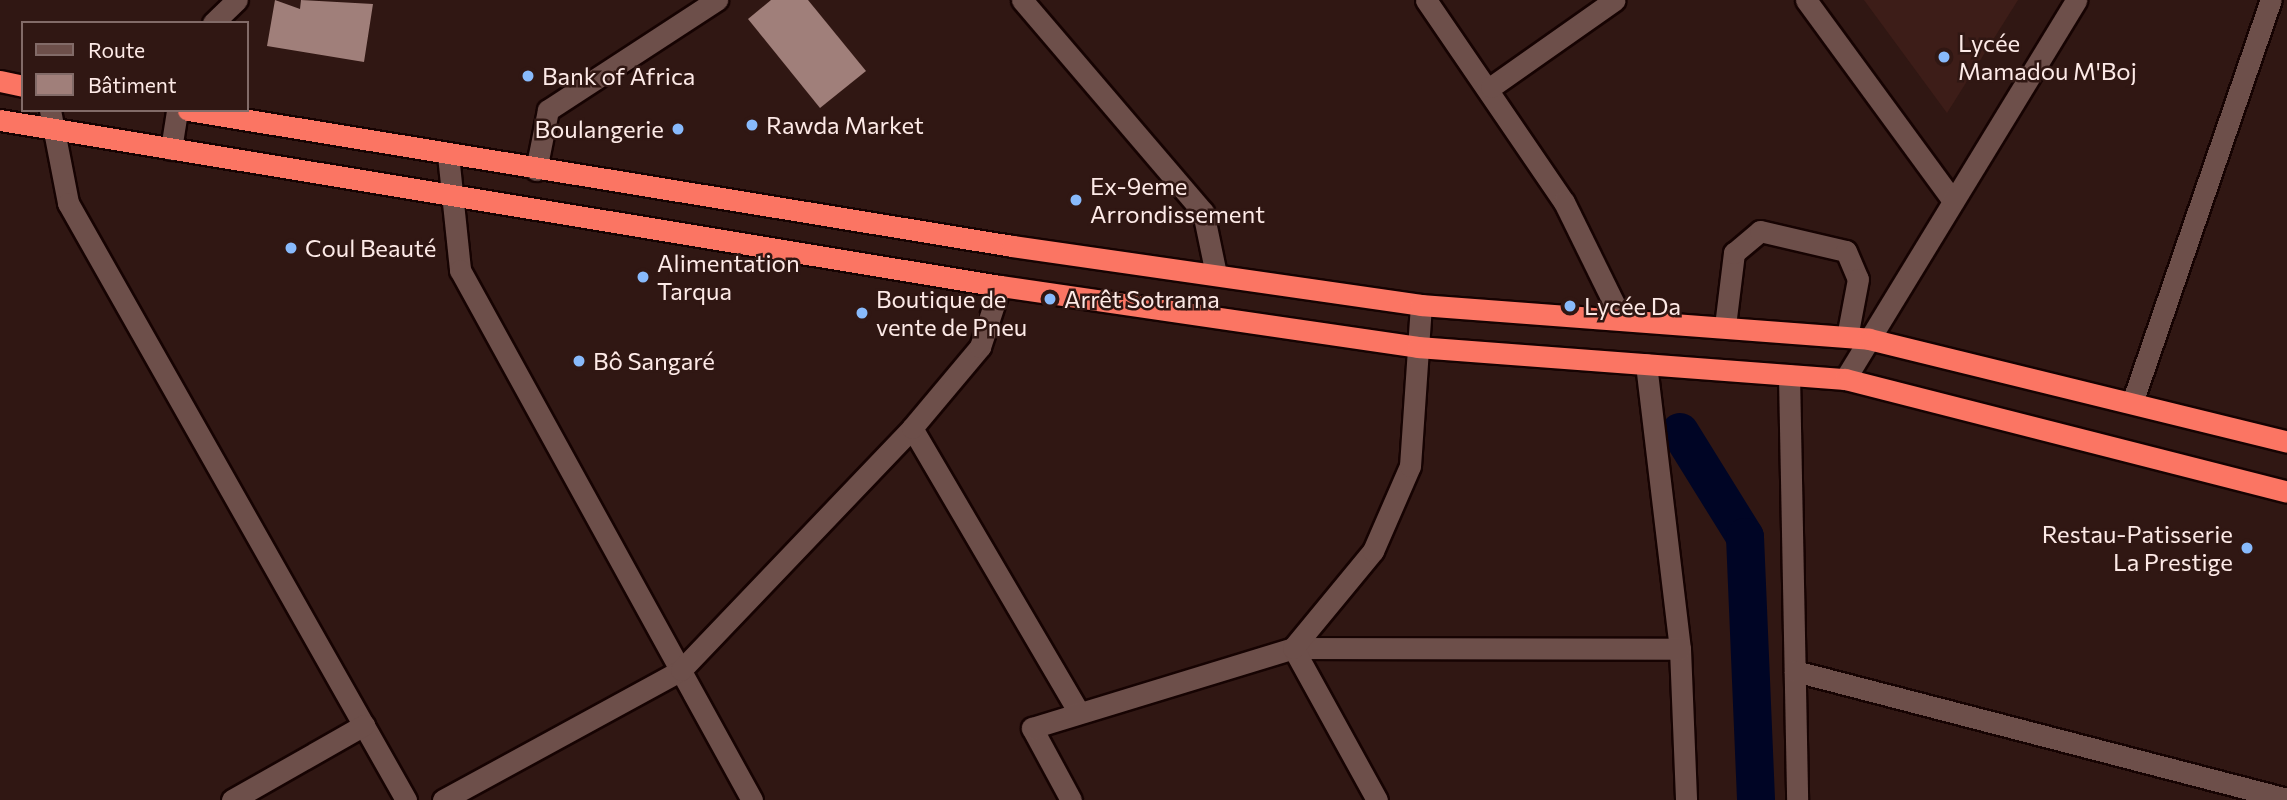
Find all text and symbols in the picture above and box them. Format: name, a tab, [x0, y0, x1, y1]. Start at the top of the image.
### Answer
legend	[21, 21, 248, 112]
place label: Lycée Mamadou M'Boj	[1958, 29, 2137, 85]
text: Route	[88, 37, 145, 62]
marker: Lycée Mamadou M'Boj	[1936, 49, 1952, 65]
place label: Bank of Africa	[542, 62, 695, 90]
marker: Bank of Africa	[520, 68, 536, 84]
text: Bâtiment	[88, 72, 177, 97]
place label: Rawda Market	[766, 111, 924, 139]
place label: Boulangerie	[535, 115, 664, 143]
marker: Rawda Market	[744, 117, 760, 133]
marker: Boulangerie	[670, 121, 686, 137]
place label: Ex-9eme Arrondissement	[1090, 172, 1265, 228]
marker: Ex-9eme Arrondissement	[1068, 192, 1084, 208]
place label: Coul Beauté	[305, 234, 436, 262]
marker: Coul Beauté	[283, 240, 299, 256]
place label: Alimentation Tarqua	[657, 249, 800, 305]
marker: Alimentation Tarqua	[635, 269, 651, 285]
place label: Boutique de vente de Pneu	[876, 285, 1027, 341]
place label: Arrêt Sotrama	[1064, 285, 1220, 313]
marker: Arrêt Sotrama	[1042, 291, 1058, 307]
place label: Lycée Da	[1584, 292, 1681, 320]
marker: Lycée Da	[1562, 298, 1578, 314]
marker: Boutique de vente de Pneu	[854, 305, 870, 321]
place label: Bô Sangaré	[593, 347, 715, 375]
marker: Bô Sangaré	[571, 353, 587, 369]
place label: Restau-Patisserie La Prestige	[2042, 520, 2233, 576]
marker: Restau-Patisserie La Prestige	[2239, 540, 2255, 556]

